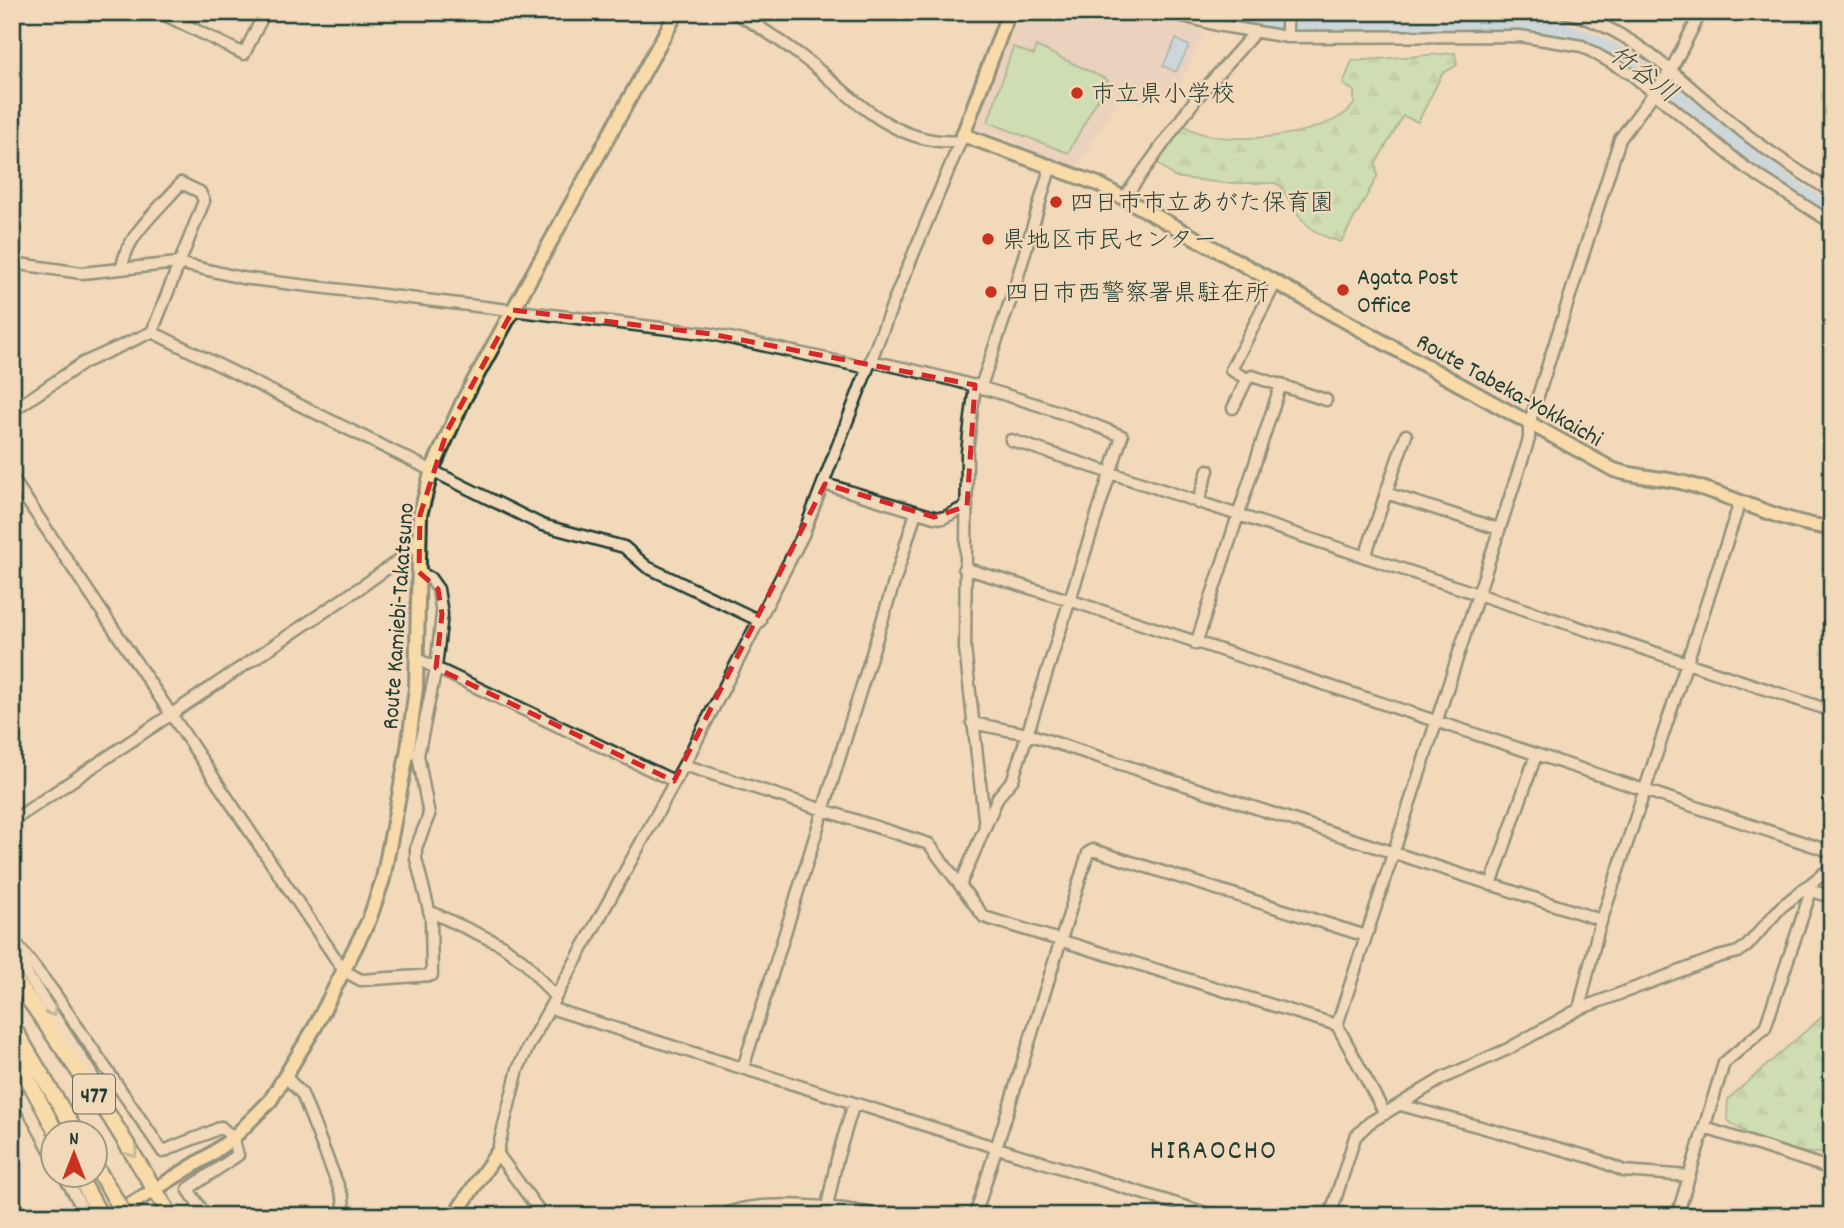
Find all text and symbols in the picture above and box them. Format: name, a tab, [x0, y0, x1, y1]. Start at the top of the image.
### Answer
water label: 竹谷川	[1600, 38, 1684, 114]
place label: 市立県小学校	[1091, 79, 1235, 113]
marker: 市立県小学校	[1069, 85, 1085, 101]
place label: 四日市市立あがた保育園	[1070, 188, 1334, 222]
marker: 四日市市立あがた保育園	[1048, 194, 1064, 210]
place label: 県地区市民センター	[1002, 225, 1217, 259]
marker: 県地区市民センター	[980, 231, 996, 247]
place label: Agata Post Office	[1357, 262, 1458, 324]
place label: 四日市西警察署県駐在所	[1005, 278, 1269, 312]
marker: Agata Post Office	[1335, 282, 1351, 298]
marker: 四日市西警察署県駐在所	[983, 284, 999, 300]
street label: Route Tabeka-Yokkaichi	[1409, 326, 1608, 457]
street label: Route Kamiebi-Takatsuno	[375, 502, 425, 731]
one-way arrow	[44, 1005, 57, 1018]
road number: 477	[73, 1074, 115, 1114]
north arrow	[38, 1120, 108, 1190]
text: N	[69, 1127, 79, 1154]
district label: HIRAOCHO	[1150, 1133, 1278, 1173]
one-way arrow	[124, 1146, 137, 1159]

